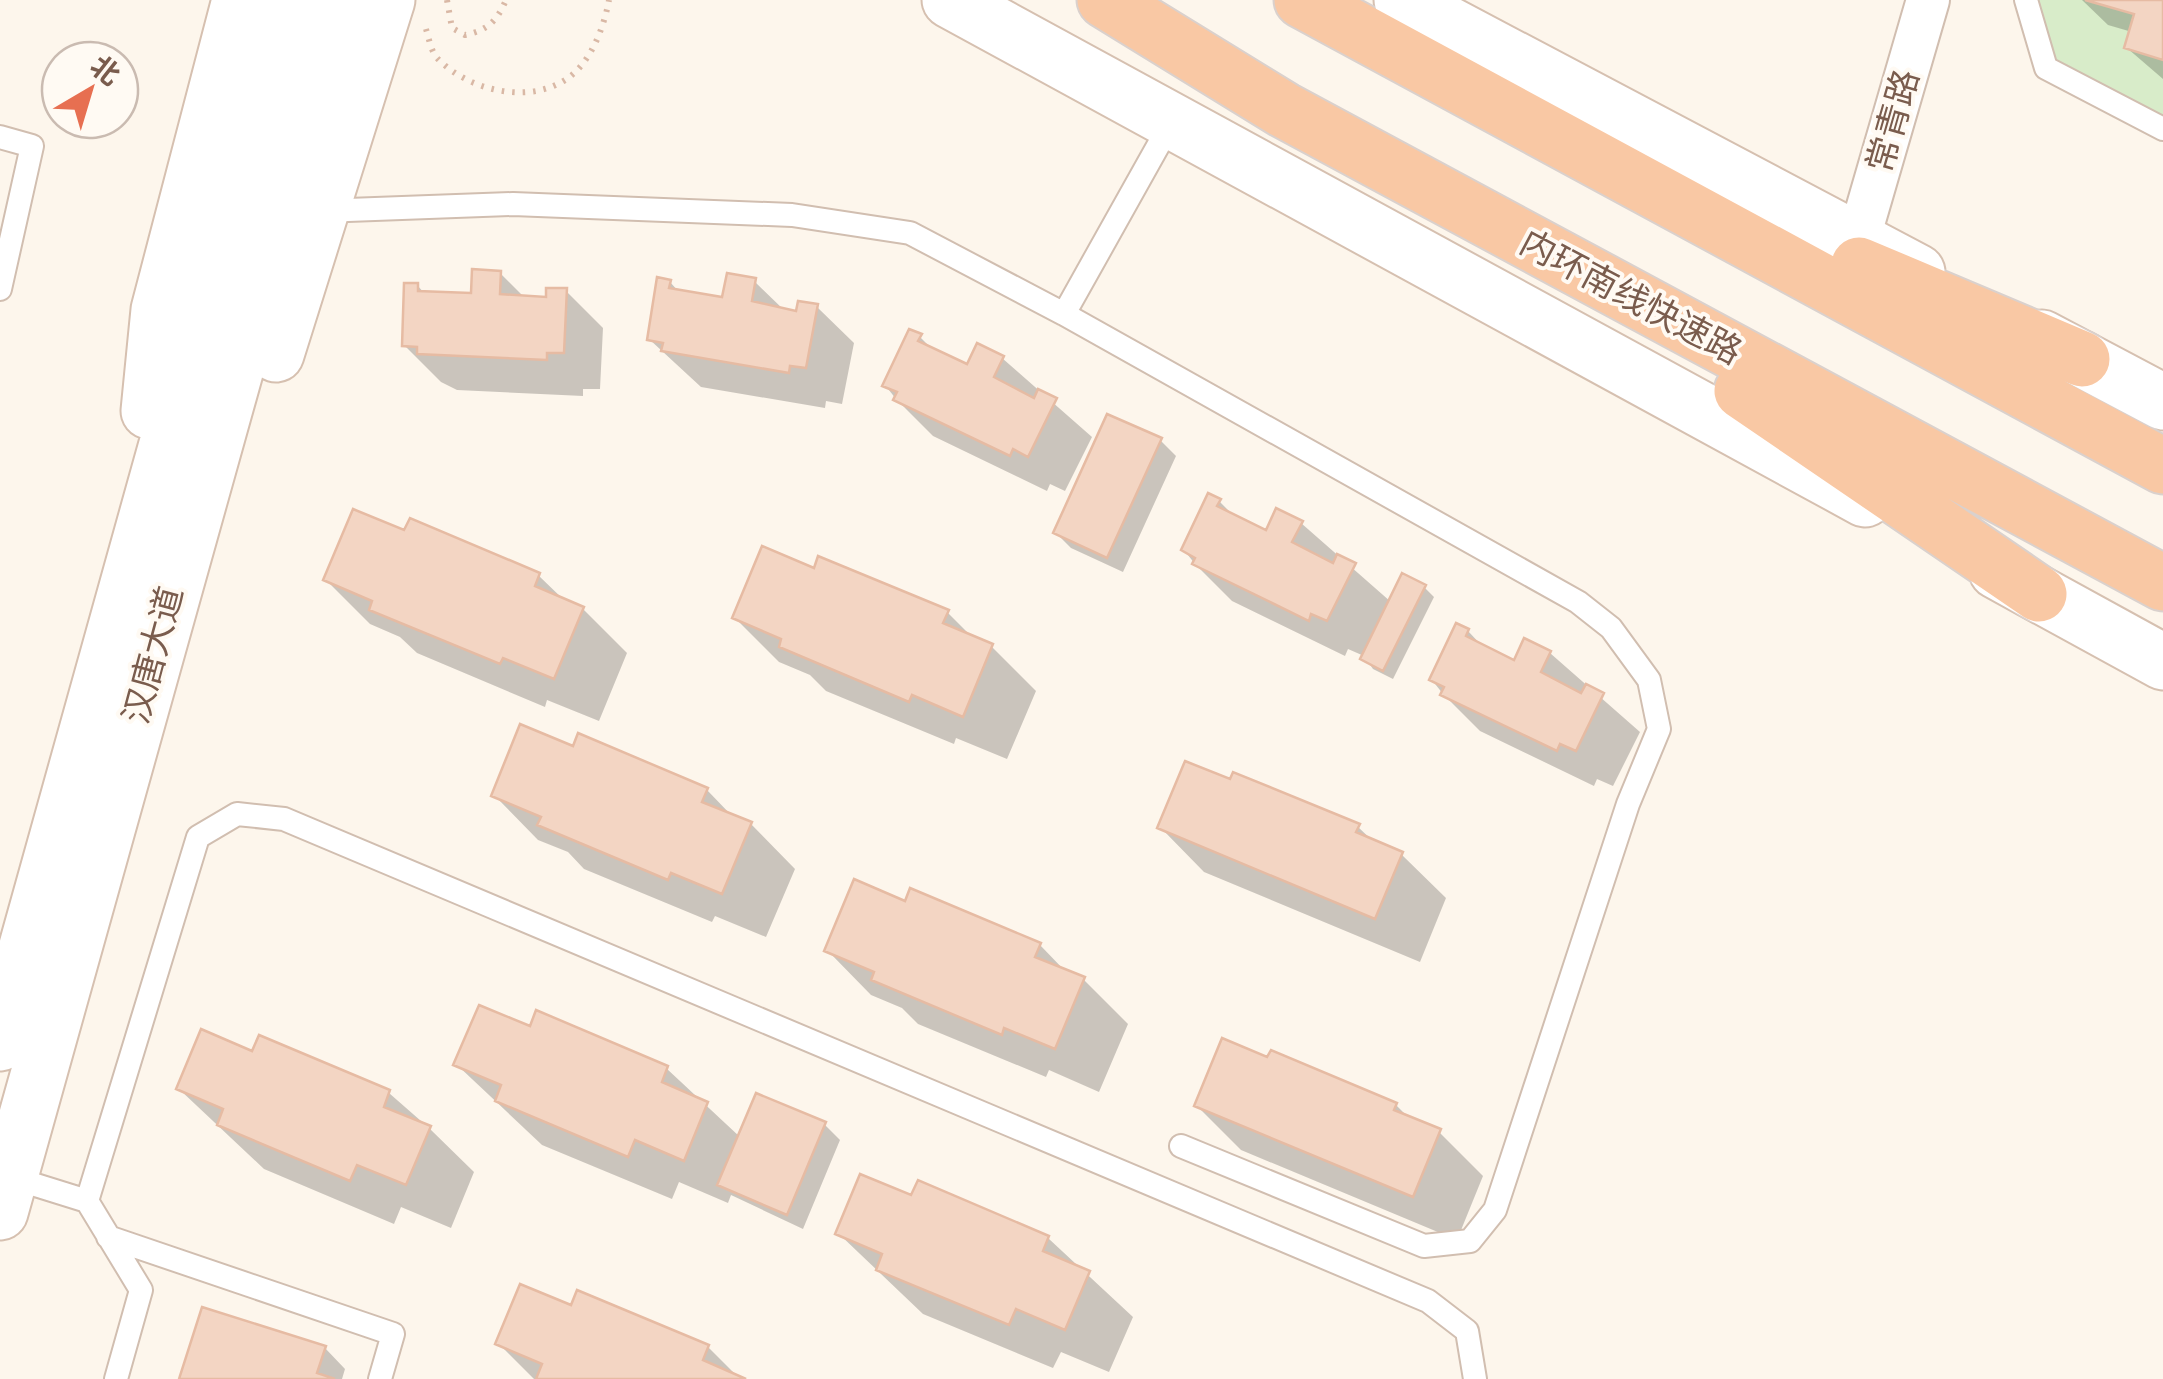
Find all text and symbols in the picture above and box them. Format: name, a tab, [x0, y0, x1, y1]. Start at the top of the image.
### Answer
north arrow	[40, 40, 140, 140]
text: 北	[83, 47, 128, 93]
street label: 常青路	[1857, 64, 1929, 178]
street label: 内环南线快速路	[1513, 220, 1749, 374]
street label: 汉唐大道	[114, 582, 192, 728]

